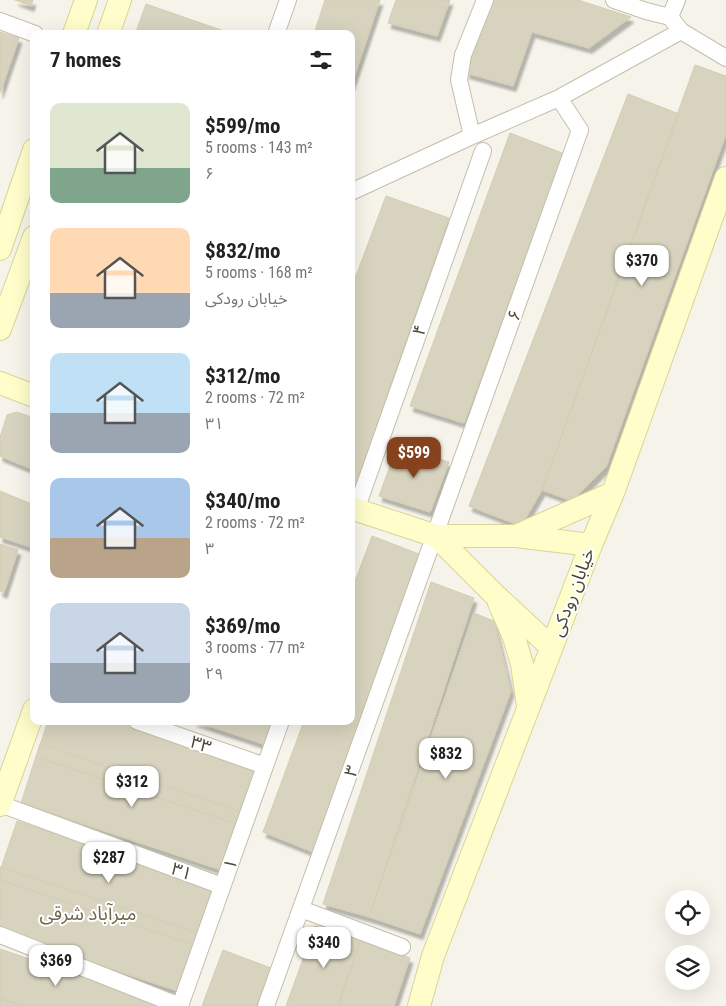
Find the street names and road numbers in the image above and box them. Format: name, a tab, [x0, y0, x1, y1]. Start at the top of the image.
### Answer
street label: ۶	[502, 307, 526, 323]
street label: ۴	[407, 322, 431, 338]
street label: خیابان رودکی	[546, 545, 599, 640]
street label: ۳۳	[188, 731, 214, 757]
street label: ۳	[339, 763, 363, 779]
street label: ۱	[218, 856, 242, 872]
street label: ۳۱	[169, 858, 195, 884]

